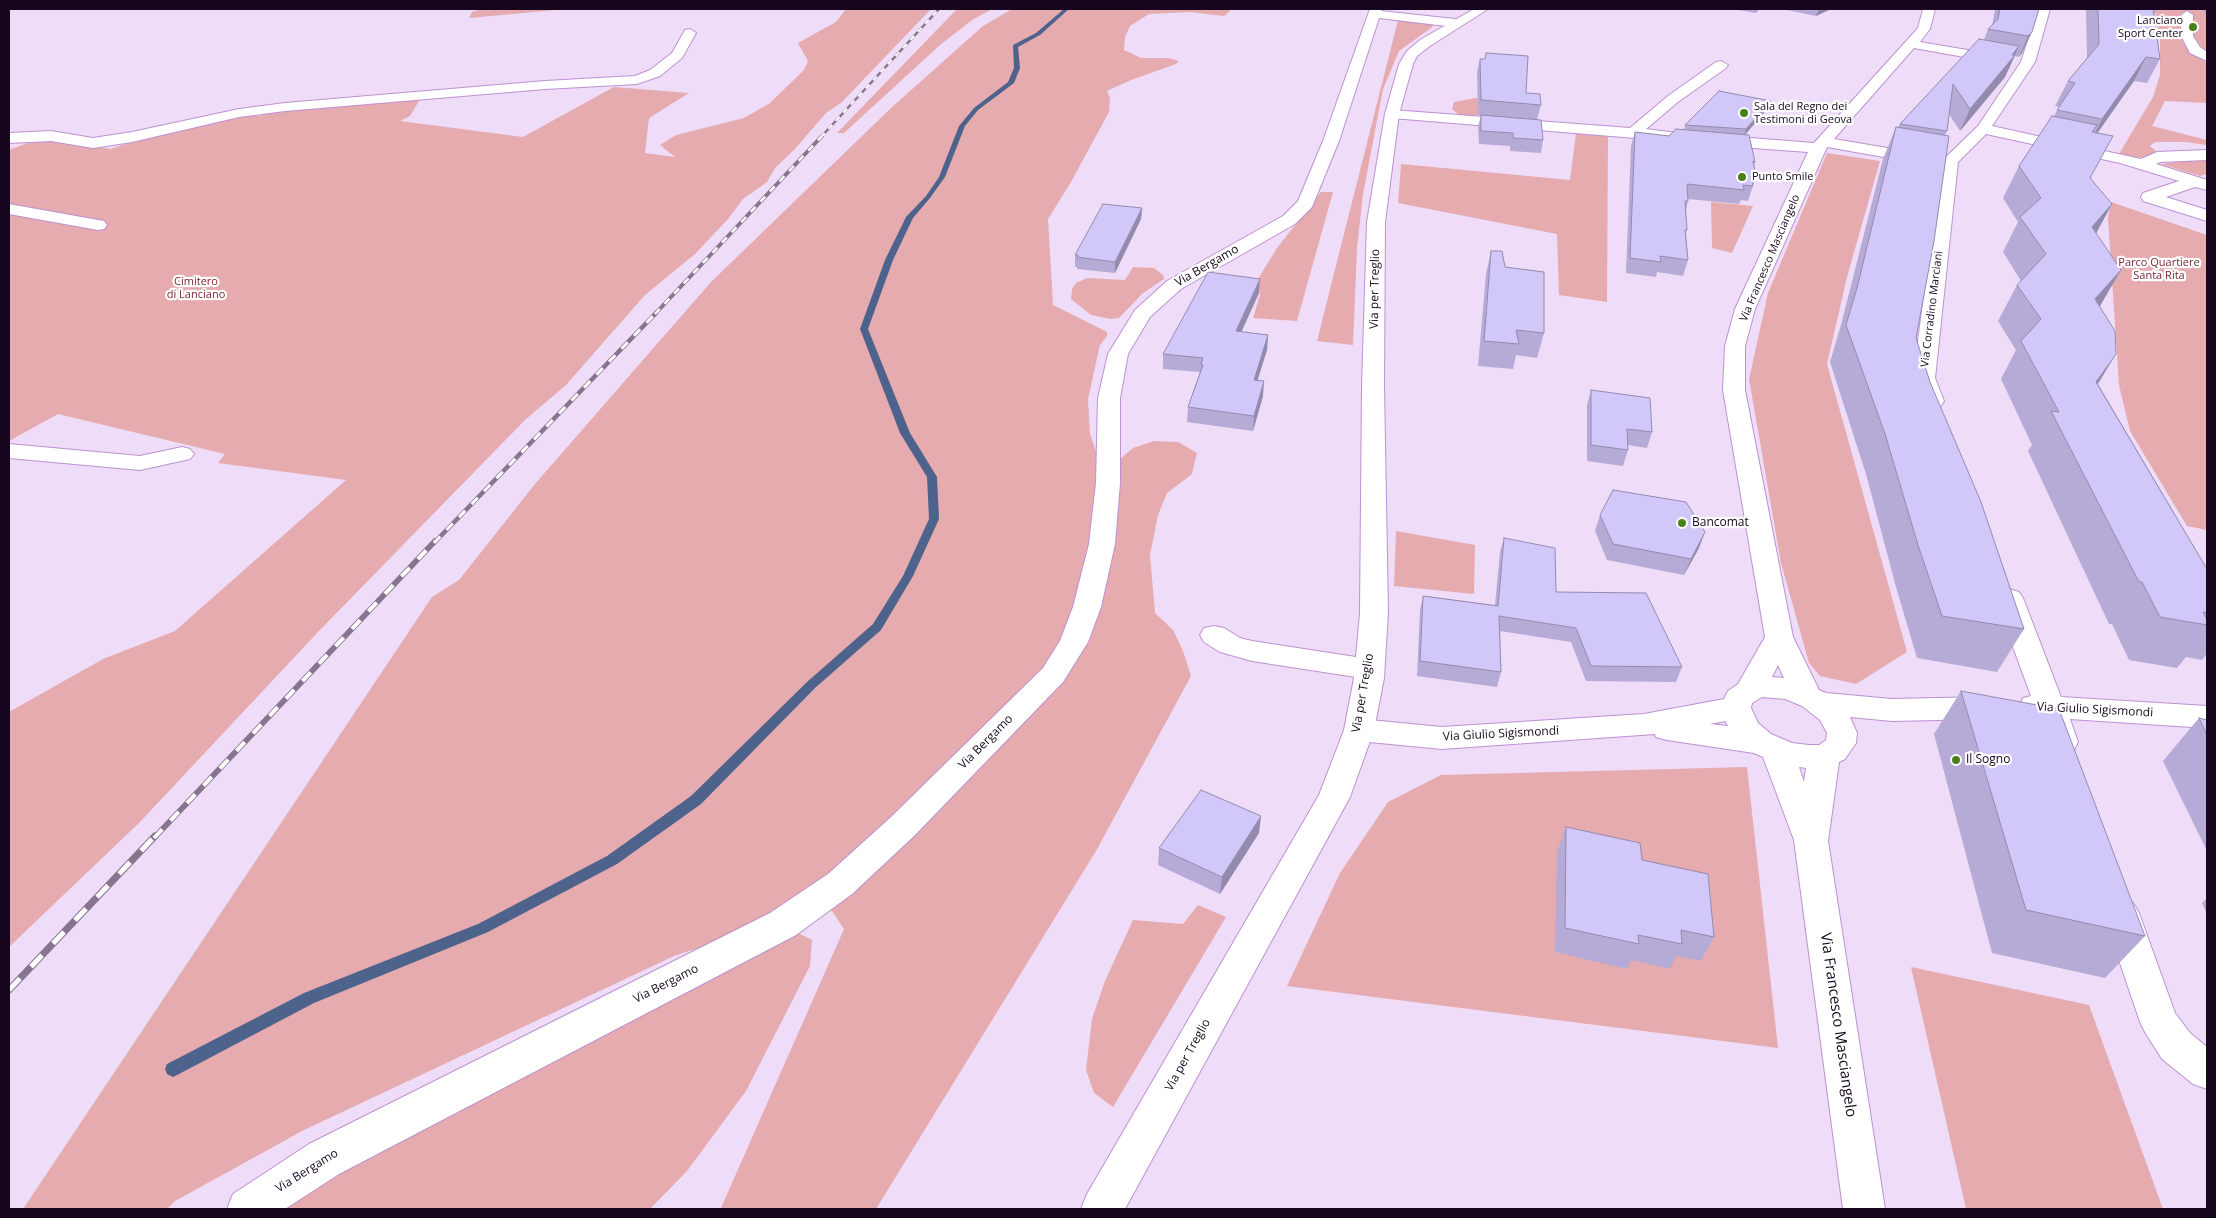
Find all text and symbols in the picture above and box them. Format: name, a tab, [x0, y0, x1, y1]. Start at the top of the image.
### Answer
place label: Lanciano Sport Center	[2118, 14, 2183, 40]
marker: Lanciano Sport Center	[2187, 21, 2199, 33]
place label: Sala del Regno dei Testimoni di Geova	[1754, 100, 1852, 126]
marker: Sala del Regno dei Testimoni di Geova	[1738, 107, 1750, 119]
place label: Punto Smile	[1752, 170, 1813, 184]
marker: Punto Smile	[1736, 171, 1748, 183]
street label: Via Francesco Masciangelo	[1737, 193, 1803, 323]
street label: Via Bergamo	[1173, 242, 1241, 290]
street label: Via per Treglio	[1367, 249, 1383, 329]
street label: Via Corradino Marciani	[1918, 250, 1946, 368]
park label: Parco Quartiere Santa Rita	[2118, 256, 2200, 282]
park label: Cimitero di Lanciano	[167, 275, 225, 301]
place label: Bancomat	[1692, 516, 1749, 530]
marker: Bancomat	[1676, 517, 1688, 529]
street label: Via per Treglio	[1349, 652, 1377, 734]
street label: Via Giulio Sigismondi	[2036, 700, 2154, 720]
street label: Via Bergamo	[956, 712, 1016, 772]
street label: Via Giulio Sigismondi	[1442, 724, 1560, 744]
place label: Il Sogno	[1966, 753, 2010, 767]
marker: Il Sogno	[1950, 754, 1962, 766]
street label: Via Francesco Masciangelo	[1816, 932, 1860, 1118]
street label: Via Bergamo	[631, 961, 701, 1007]
street label: Via per Treglio	[1162, 1016, 1214, 1094]
street label: Via Bergamo	[273, 1146, 341, 1196]

